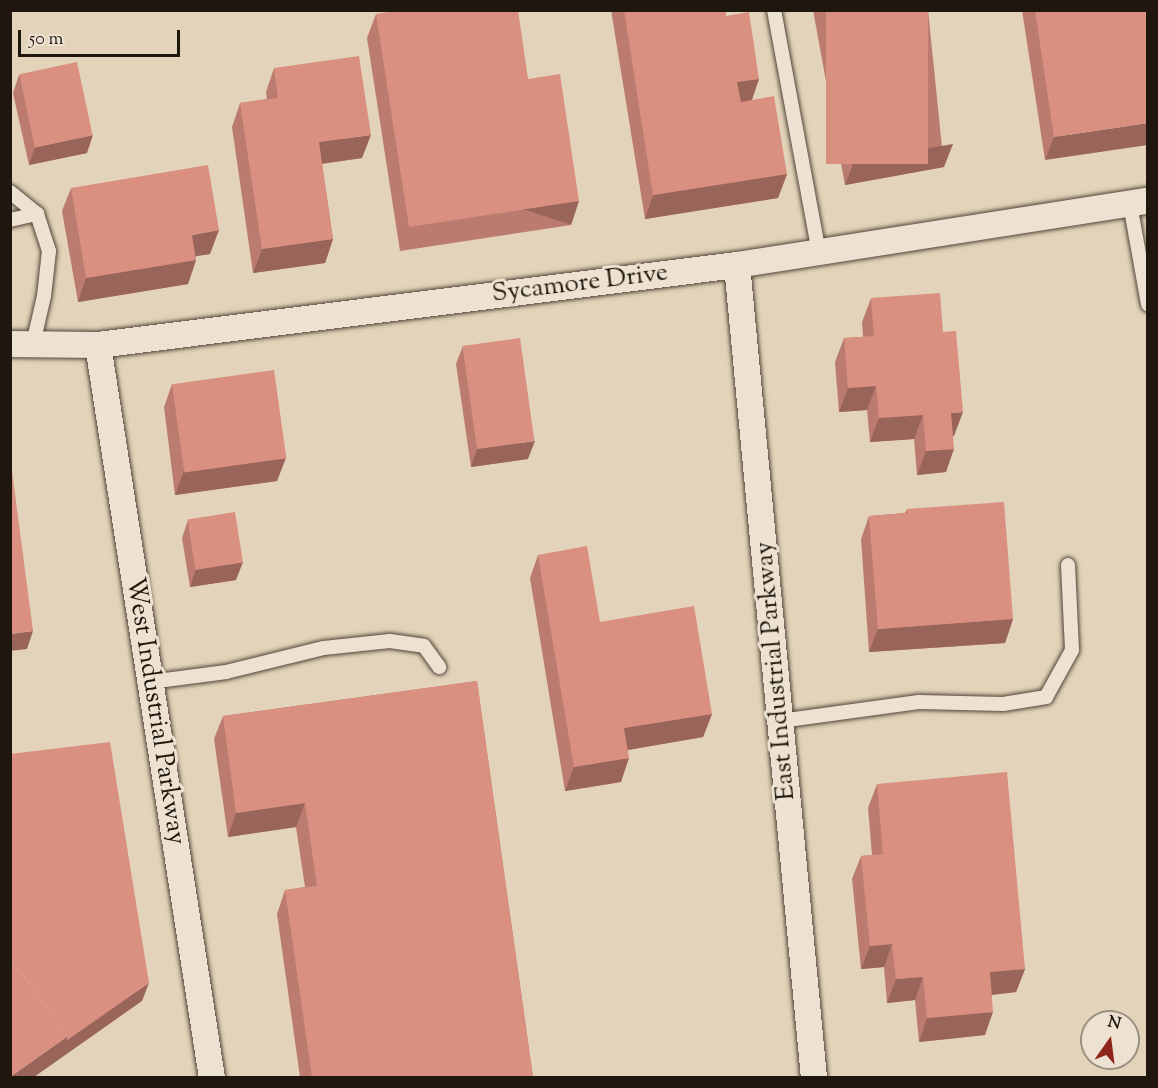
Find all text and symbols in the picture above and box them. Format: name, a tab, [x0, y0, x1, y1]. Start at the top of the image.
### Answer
scale bar	[21, 18, 183, 56]
text: 50 m	[29, 27, 63, 53]
street label: Sycamore Drive	[490, 258, 670, 310]
street label: East Industrial Parkway	[749, 540, 803, 802]
street label: West Industrial Parkway	[118, 575, 192, 847]
north arrow	[1080, 1010, 1140, 1070]
text: N	[1105, 1011, 1123, 1037]

